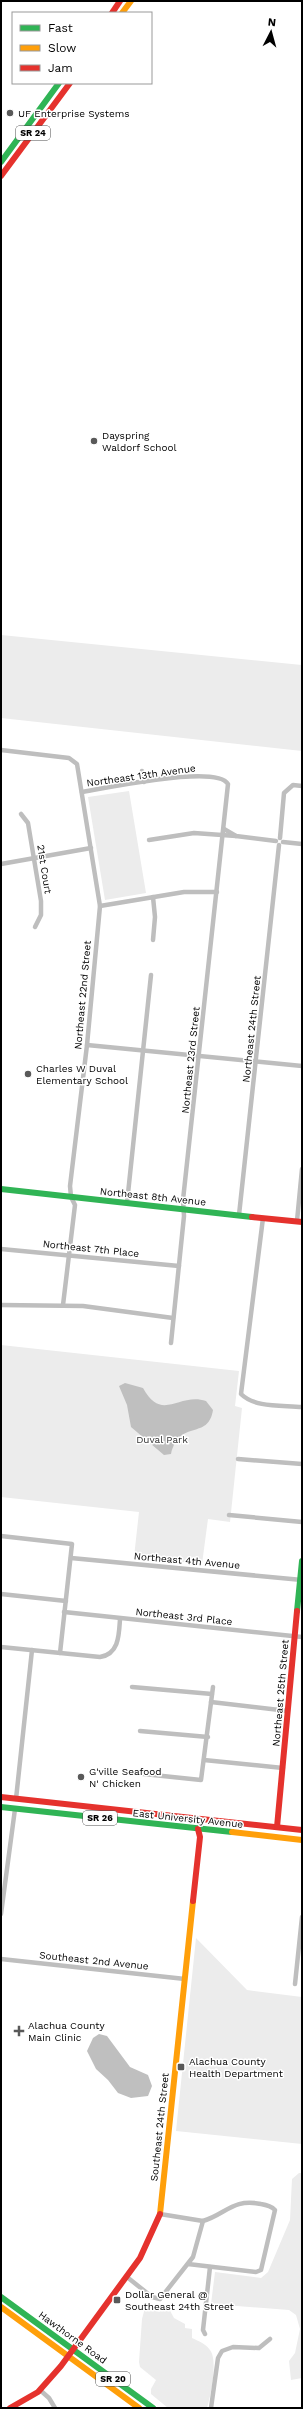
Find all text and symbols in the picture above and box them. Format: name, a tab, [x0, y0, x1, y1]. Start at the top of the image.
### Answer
legend	[12, 12, 152, 84]
north arrow	[251, 12, 291, 52]
text: N	[267, 16, 277, 29]
text: Fast	[48, 21, 73, 35]
text: Slow	[48, 41, 76, 55]
text: Jam	[48, 61, 73, 75]
marker: UF Enterprise Systems	[5, 108, 15, 118]
place label: UF Enterprise Systems	[18, 108, 130, 119]
road number: SR 24	[16, 126, 50, 140]
place label: Dayspring Waldorf School	[102, 430, 176, 453]
marker: Dayspring Waldorf School	[89, 436, 99, 446]
street label: Northeast 13th Avenue	[86, 762, 197, 789]
street label: 21st Court	[35, 844, 54, 895]
street label: Northeast 22nd Street	[72, 939, 93, 1050]
street label: Northeast 24th Street	[240, 974, 263, 1083]
street label: Northeast 23rd Street	[179, 1005, 202, 1114]
place label: Charles W Duval Elementary School	[36, 1063, 128, 1086]
marker: Charles W Duval Elementary School	[23, 1069, 33, 1079]
street label: Northeast 8th Avenue	[99, 1185, 207, 1208]
street label: Northeast 7th Place	[42, 1238, 140, 1259]
park label: Duval Park	[136, 1434, 188, 1445]
street label: Northeast 4th Avenue	[133, 1550, 241, 1571]
street label: Northeast 3rd Place	[135, 1606, 233, 1627]
street label: Northeast 25th Street	[270, 1638, 291, 1747]
place label: G'ville Seafood N' Chicken	[89, 1766, 162, 1789]
marker: G'ville Seafood N' Chicken	[76, 1772, 86, 1782]
street label: East University Avenue	[132, 1807, 244, 1830]
road number: SR 26	[83, 1811, 117, 1825]
street label: Southeast 2nd Avenue	[39, 1949, 149, 1972]
place label: Alachua County Main Clinic	[28, 2020, 105, 2043]
marker: Alachua County Main Clinic	[13, 2025, 25, 2037]
place label: Alachua County Health Department	[189, 2056, 284, 2079]
marker: Alachua County Health Department	[176, 2062, 186, 2072]
street label: Southeast 24th Street	[148, 2072, 171, 2182]
place label: Dollar General @ Southeast 24th Street	[125, 2289, 235, 2312]
marker: Dollar General @ Southeast 24th Street	[112, 2295, 122, 2305]
street label: Hawthorne Road	[37, 2309, 109, 2366]
road number: SR 20	[96, 2372, 130, 2386]

